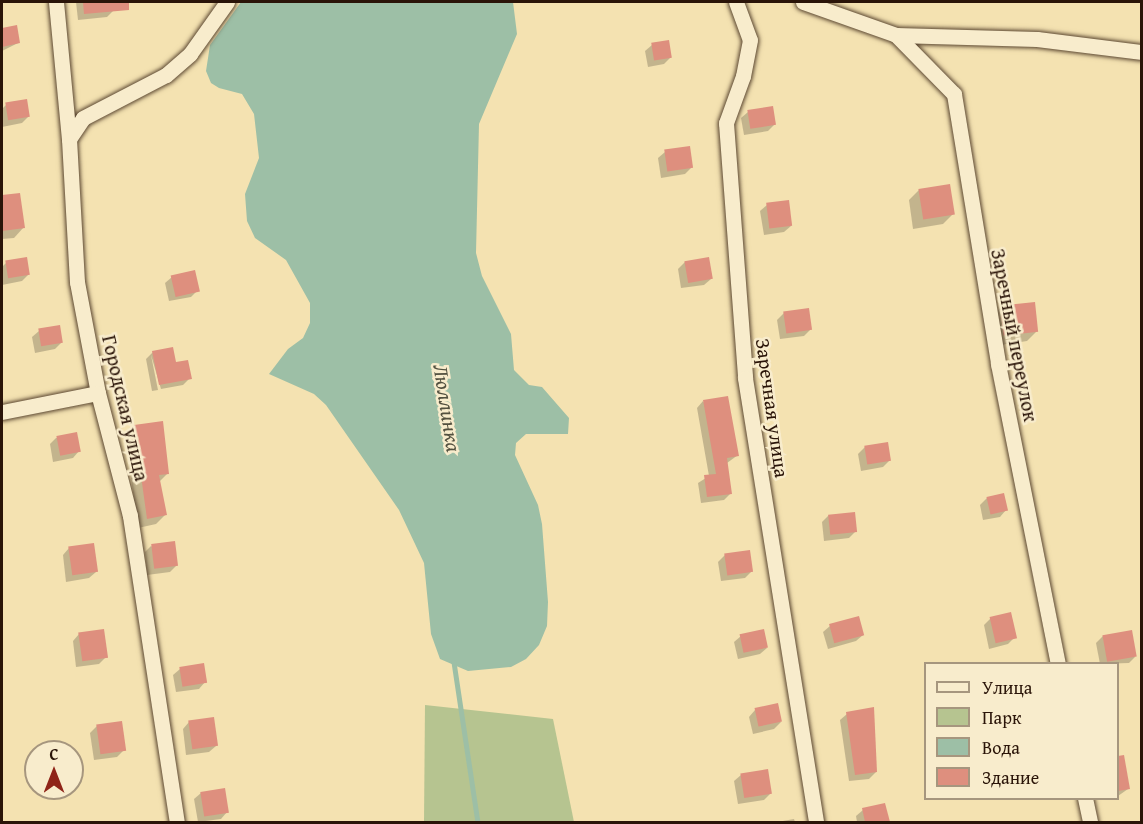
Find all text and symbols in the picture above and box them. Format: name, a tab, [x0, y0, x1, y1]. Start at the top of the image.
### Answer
street label: Заречный переулок	[986, 247, 1044, 423]
street label: Городская улица	[98, 333, 154, 483]
street label: Заречная улица	[751, 337, 795, 479]
water label: Люллинка	[428, 362, 466, 454]
legend	[924, 662, 1119, 800]
text: Улица	[982, 674, 1032, 701]
text: Парк	[982, 704, 1021, 731]
text: Вода	[982, 734, 1020, 761]
north arrow	[24, 740, 84, 800]
text: С	[49, 742, 59, 766]
text: Здание	[982, 764, 1039, 791]

